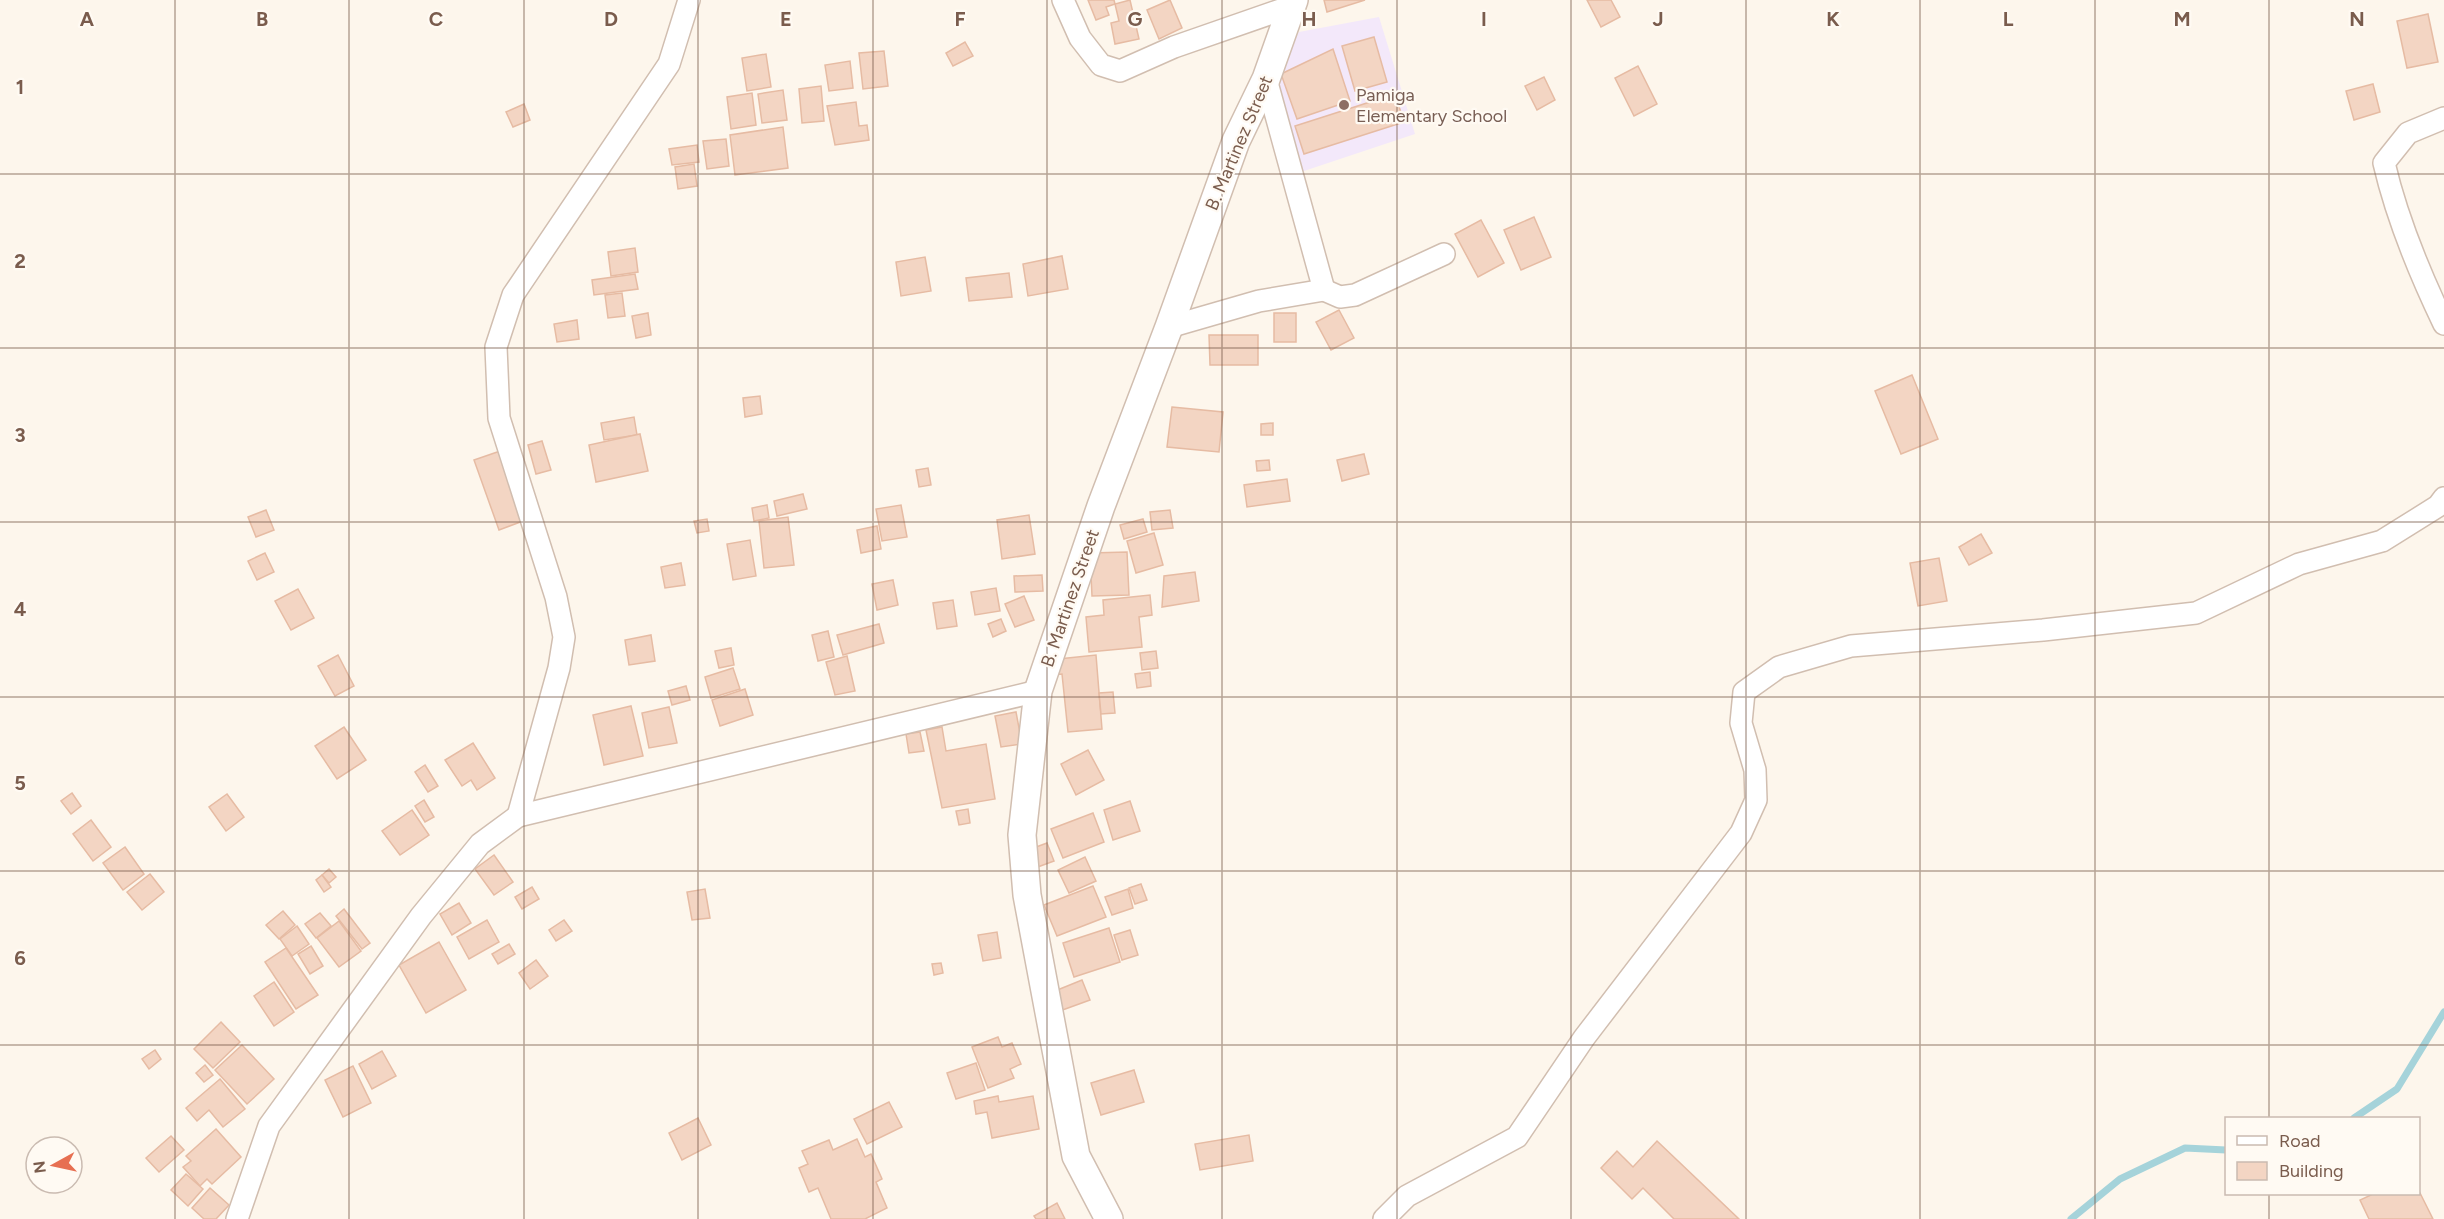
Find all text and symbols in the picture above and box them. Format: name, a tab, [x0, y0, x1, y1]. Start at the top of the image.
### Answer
text: A	[80, 7, 95, 31]
text: B	[256, 7, 268, 31]
text: C	[429, 7, 443, 31]
text: D	[604, 7, 618, 31]
text: E	[780, 7, 792, 31]
text: F	[954, 7, 966, 31]
text: G	[1128, 7, 1143, 31]
text: H	[1302, 7, 1317, 31]
text: I	[1481, 7, 1487, 31]
text: J	[1652, 7, 1664, 31]
text: K	[1826, 7, 1840, 31]
text: L	[2003, 7, 2014, 31]
text: M	[2173, 7, 2191, 31]
text: N	[2349, 7, 2365, 31]
street label: B. Martinez Street	[1201, 72, 1277, 214]
text: 1	[16, 75, 24, 99]
place label: Pamiga Elementary School	[1356, 84, 1507, 127]
marker: Pamiga Elementary School	[1337, 98, 1351, 112]
text: 2	[14, 249, 26, 273]
text: 3	[14, 423, 26, 447]
street label: B. Martinez Street	[1036, 526, 1104, 670]
text: 4	[14, 597, 27, 621]
text: 5	[14, 771, 26, 795]
text: 6	[14, 946, 26, 970]
legend	[2225, 1117, 2420, 1195]
text: Road	[2279, 1130, 2320, 1152]
north arrow	[24, 1135, 84, 1195]
text: N	[29, 1160, 50, 1174]
text: Building	[2279, 1160, 2344, 1182]

